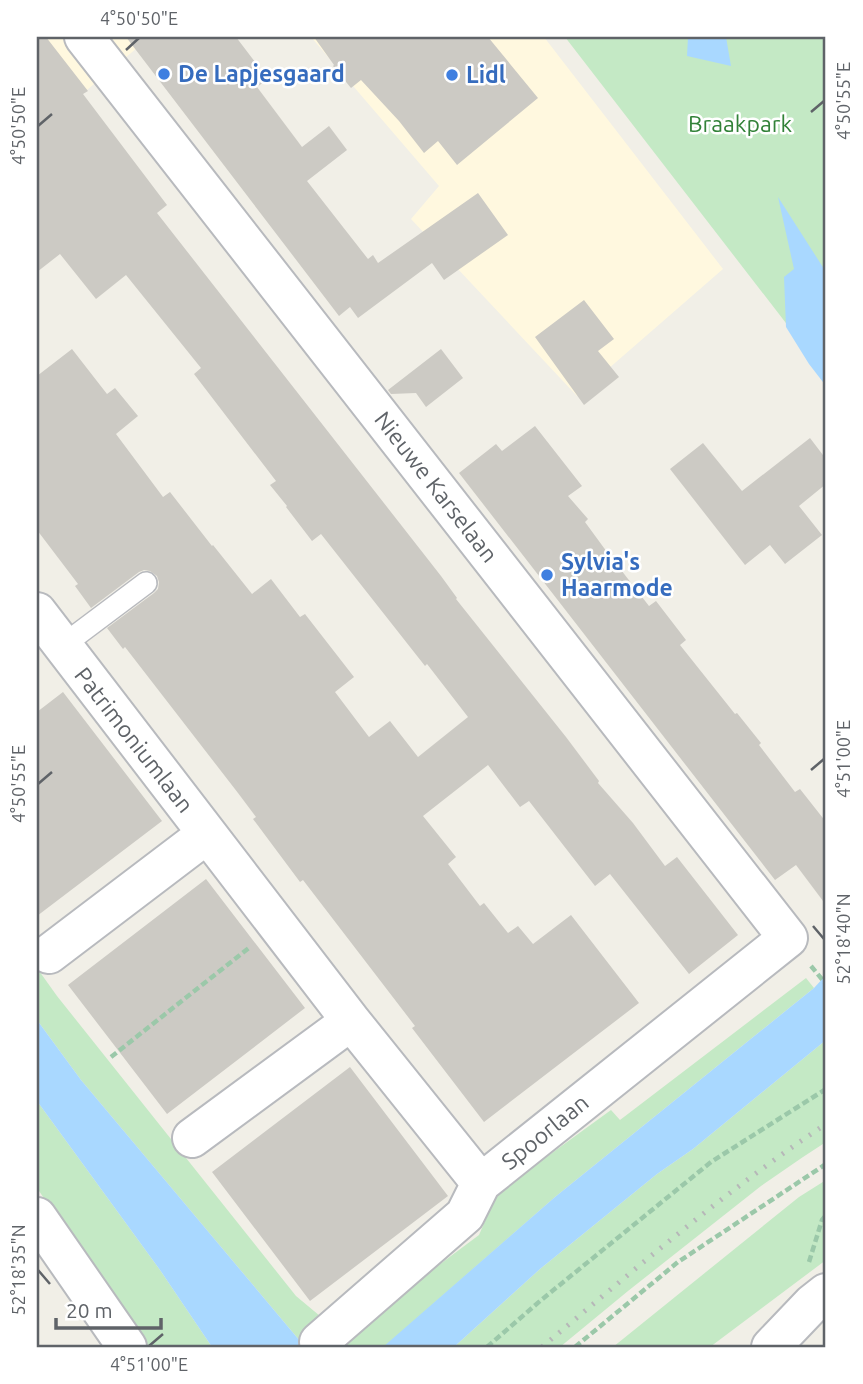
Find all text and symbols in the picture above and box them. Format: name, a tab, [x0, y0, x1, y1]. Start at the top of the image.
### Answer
text: 4°50'50"E	[100, 8, 178, 28]
place label: De Lapjesgaard	[178, 61, 345, 86]
place label: Lidl	[466, 62, 506, 87]
text: 4°50'55"E	[833, 62, 853, 140]
marker: De Lapjesgaard	[156, 66, 172, 82]
marker: Lidl	[444, 67, 460, 83]
text: 4°50'50"E	[8, 87, 28, 165]
park label: Braakpark	[688, 111, 792, 136]
street label: Nieuwe Karselaan	[370, 407, 503, 567]
place label: Sylvia's Haarmode	[561, 549, 673, 600]
marker: Sylvia's Haarmode	[539, 567, 555, 583]
street label: Patrimoniumlaan	[70, 662, 199, 817]
text: 4°51'00"E	[833, 720, 853, 798]
text: 4°50'55"E	[8, 745, 28, 823]
text: 52°18'40"N	[833, 893, 853, 985]
street label: Spoorlaan	[496, 1089, 593, 1174]
text: 52°18'35"N	[8, 1224, 28, 1316]
scale bar	[56, 1286, 161, 1330]
text: 20 m	[66, 1298, 113, 1322]
text: 4°51'00"E	[110, 1354, 188, 1374]

